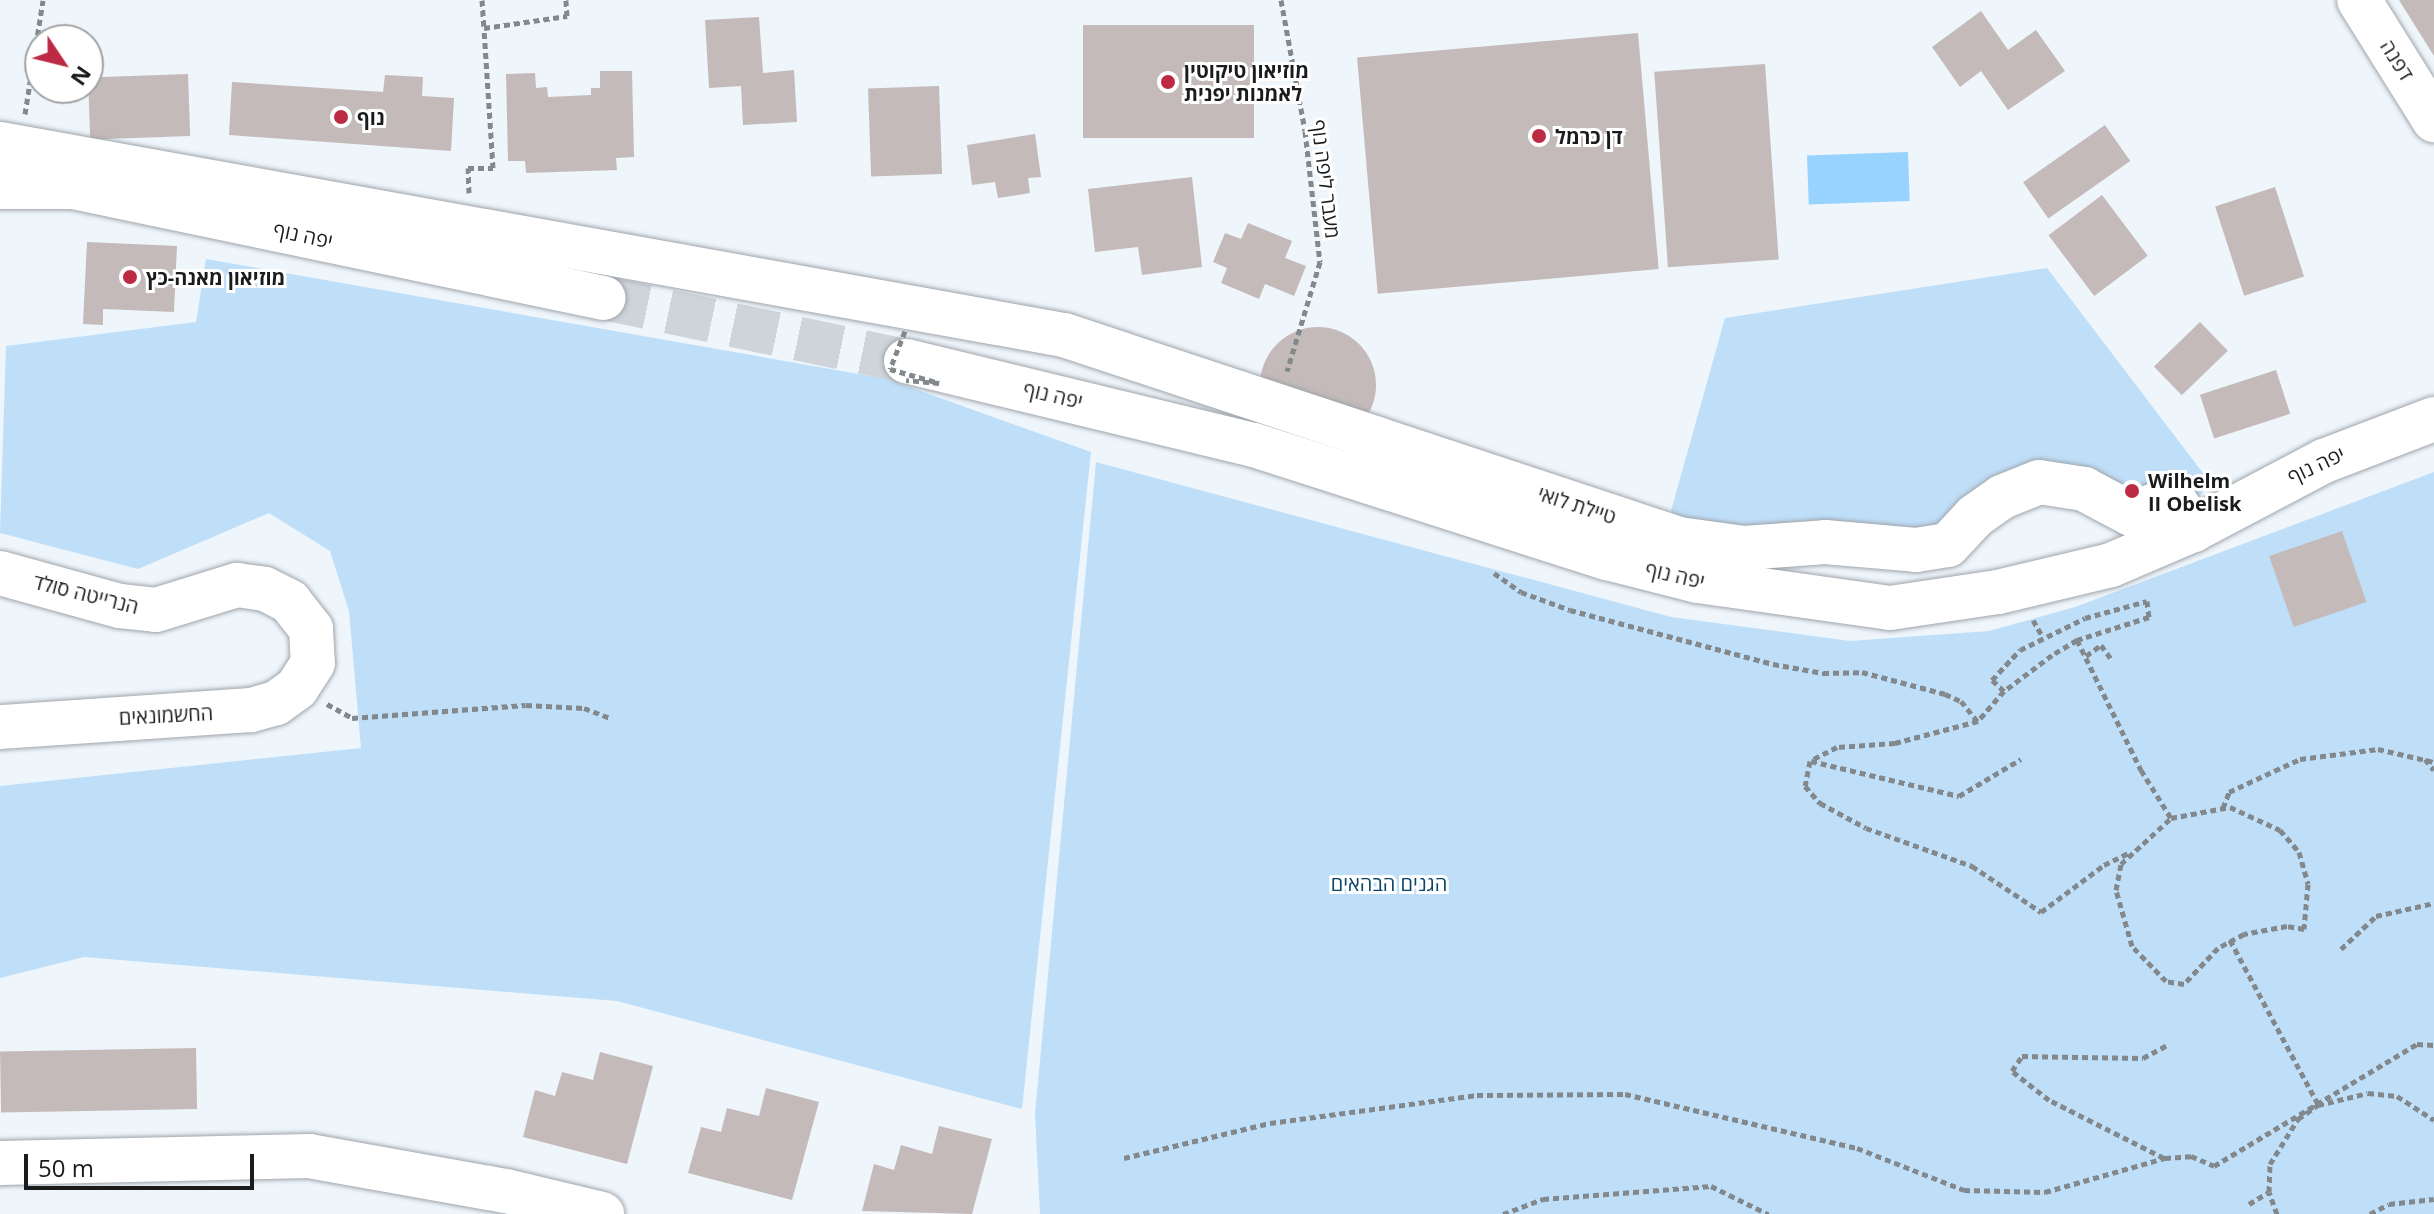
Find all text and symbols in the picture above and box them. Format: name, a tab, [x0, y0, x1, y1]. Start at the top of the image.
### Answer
north arrow	[24, 24, 104, 104]
street label: דפנה	[2375, 35, 2419, 85]
place label: מוזיאון טיקוטין לאמנות יפנית	[1184, 58, 1309, 105]
text: N	[65, 61, 99, 93]
marker: מוזיאון טיקוטין לאמנות יפנית	[1159, 73, 1177, 91]
place label: נוף	[357, 105, 384, 129]
marker: נוף	[332, 108, 350, 126]
street label: מעבר ליפה נוף	[1307, 118, 1345, 240]
place label: דן כרמל	[1555, 124, 1623, 148]
marker: דן כרמל	[1530, 127, 1548, 145]
street label: יפה נוף	[271, 217, 335, 253]
place label: מוזיאון מאנה-כץ	[146, 265, 285, 289]
marker: מוזיאון מאנה-כץ	[121, 268, 139, 286]
street label: יפה נוף	[1021, 377, 1085, 413]
street label: יפה נוף	[2284, 441, 2348, 489]
place label: Wilhelm II Obelisk	[2148, 468, 2241, 515]
street label: טיילת לואי	[1535, 481, 1619, 529]
marker: Wilhelm II Obelisk	[2123, 482, 2141, 500]
street label: יפה נוף	[1643, 557, 1707, 593]
street label: הנרייטה סולד	[31, 569, 141, 619]
street label: החשמונאים	[118, 701, 214, 729]
park label: הגנים הבהאים	[1331, 871, 1447, 895]
scale bar	[28, 1138, 258, 1188]
text: 50 m	[38, 1151, 94, 1184]

